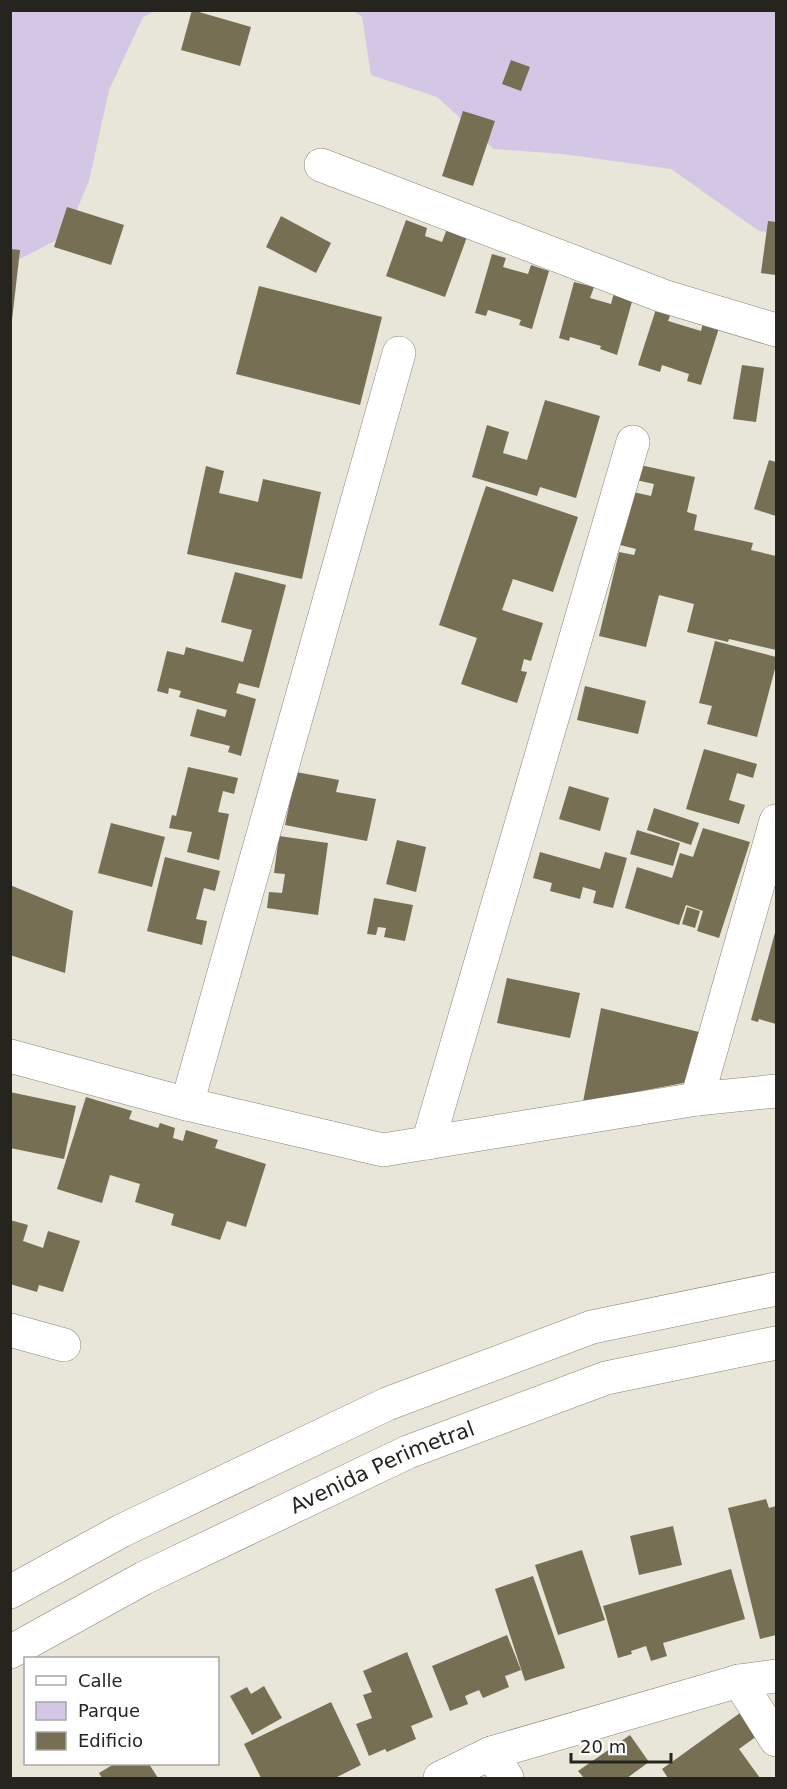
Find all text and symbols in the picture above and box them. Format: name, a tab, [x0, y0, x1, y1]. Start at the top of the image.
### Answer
street label: Avenida Perimetral	[286, 1416, 478, 1518]
legend	[24, 1657, 219, 1765]
text: Calle	[78, 1670, 123, 1691]
text: Parque	[78, 1700, 140, 1721]
scale bar	[571, 1726, 672, 1764]
text: Edificio	[78, 1730, 143, 1751]
text: 20 m	[580, 1736, 626, 1757]

